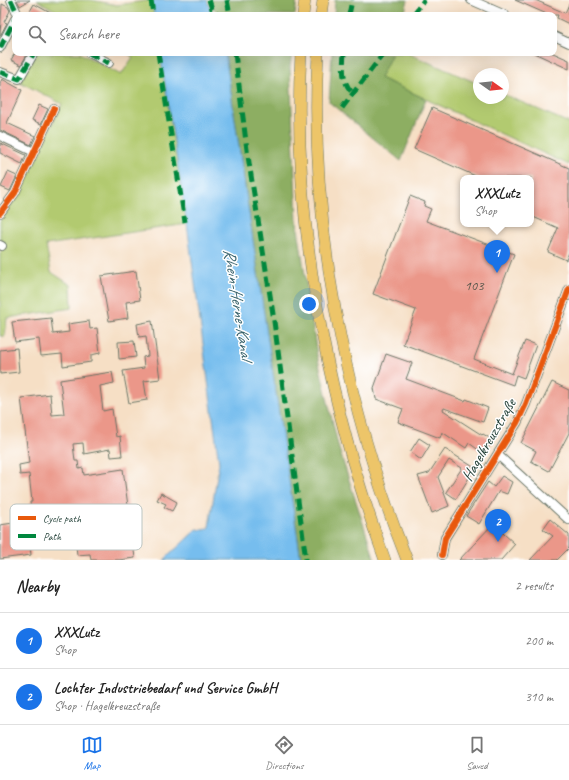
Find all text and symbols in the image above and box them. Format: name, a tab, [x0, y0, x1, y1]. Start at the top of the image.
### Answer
search box	[12, 12, 557, 56]
icon: search	[26, 23, 48, 45]
text: Search here	[58, 25, 119, 44]
north arrow	[473, 68, 509, 104]
popup	[460, 175, 534, 227]
text: XXXLutz	[475, 184, 519, 203]
text: Shop	[475, 203, 497, 219]
pin: 1	[484, 240, 510, 273]
water label: Rhein-Herne-Kanal	[219, 247, 258, 367]
house number: 103	[465, 277, 485, 294]
your location	[299, 294, 319, 314]
street label: Hagelkreuzstraße	[457, 394, 522, 485]
legend	[10, 504, 142, 550]
pin: 2	[485, 509, 511, 542]
text: Cycle path	[43, 511, 82, 525]
text: Path	[43, 529, 62, 543]
text: Nearby	[16, 576, 59, 597]
text: 2 results	[515, 578, 553, 594]
text: XXXLutz	[54, 623, 99, 642]
text: 1	[26, 633, 32, 649]
text: 200 m	[525, 633, 553, 649]
text: Shop	[54, 642, 76, 658]
text: Lochter Industriebedarf und Service GmbH	[54, 679, 277, 698]
text: 2	[26, 689, 32, 705]
text: 310 m	[525, 689, 553, 705]
text: Shop · Hagelkreuzstraße	[54, 698, 159, 714]
tab: Map	[81, 734, 103, 772]
tab: Directions	[265, 734, 304, 772]
tab: Saved	[466, 734, 488, 772]

